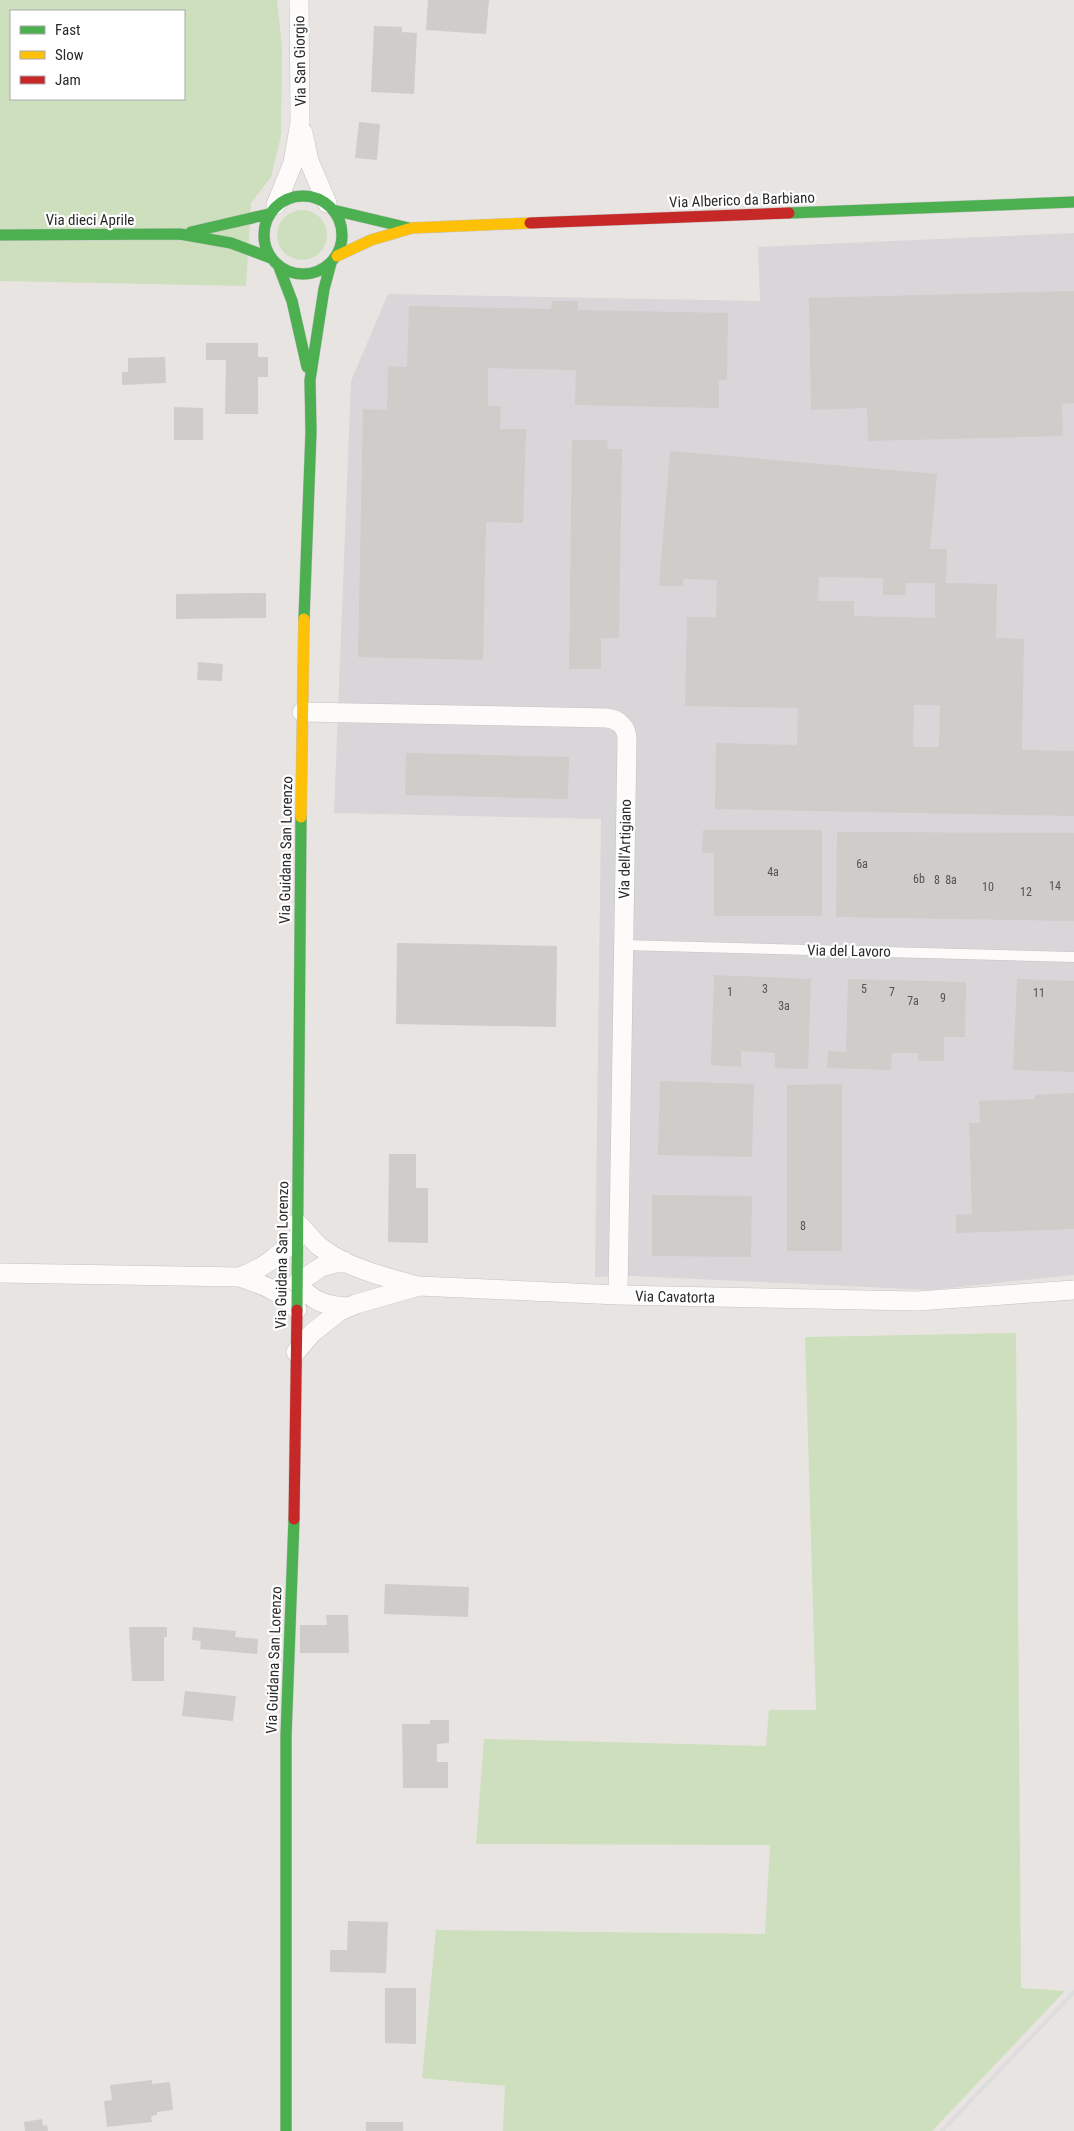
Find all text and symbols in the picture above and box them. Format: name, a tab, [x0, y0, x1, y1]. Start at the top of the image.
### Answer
legend	[10, 10, 185, 100]
street label: Via San Giorgio	[290, 15, 310, 107]
text: Fast	[55, 21, 80, 39]
text: Slow	[55, 46, 84, 64]
text: Jam	[55, 71, 81, 89]
street label: Via Alberico da Barbiano	[669, 188, 815, 212]
street label: Via dieci Aprile	[46, 211, 134, 229]
street label: Via Guidana San Lorenzo	[276, 776, 296, 924]
street label: Via dell'Artigiano	[615, 799, 635, 899]
house number: 6a	[856, 857, 868, 871]
house number: 4a	[767, 865, 779, 879]
house number: 6b	[913, 872, 925, 886]
house number: 8	[934, 873, 940, 887]
house number: 8a	[945, 873, 957, 887]
house number: 14	[1049, 879, 1061, 893]
house number: 10	[982, 880, 994, 894]
house number: 12	[1020, 885, 1032, 899]
street label: Via del Lavoro	[807, 941, 891, 961]
house number: 3	[762, 982, 768, 996]
house number: 5	[861, 982, 867, 996]
house number: 1	[727, 985, 733, 999]
house number: 7	[889, 985, 895, 999]
house number: 11	[1033, 986, 1045, 1000]
house number: 9	[940, 991, 946, 1005]
house number: 7a	[907, 994, 919, 1008]
house number: 3a	[778, 999, 790, 1013]
street label: Via Guidana San Lorenzo	[272, 1181, 292, 1329]
house number: 8	[800, 1219, 806, 1233]
street label: Via Cavatorta	[635, 1287, 715, 1307]
street label: Via Guidana San Lorenzo	[262, 1586, 286, 1734]

